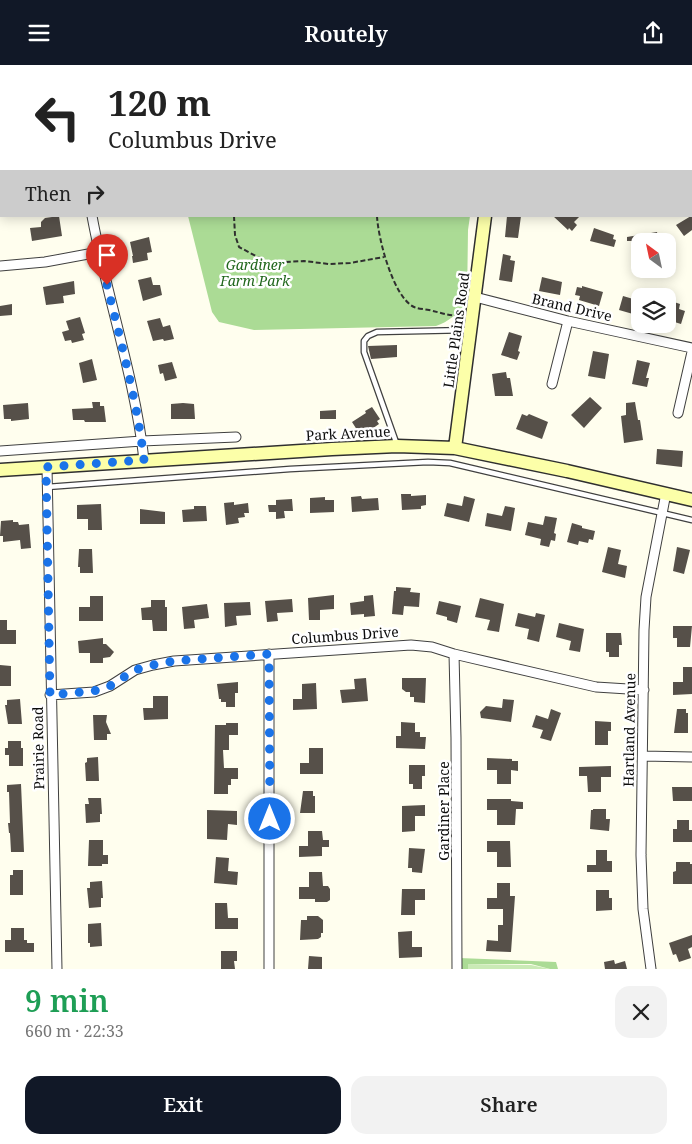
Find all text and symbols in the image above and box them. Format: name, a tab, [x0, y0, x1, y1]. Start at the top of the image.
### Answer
text: Routely	[304, 18, 388, 48]
icon: menu	[25, 19, 53, 47]
icon: share	[639, 19, 667, 47]
text: 120 m	[108, 79, 211, 126]
icon: left	[25, 85, 90, 150]
text: Columbus Drive	[108, 124, 277, 154]
icon: right	[81, 180, 109, 208]
text: Then	[25, 181, 71, 207]
north arrow	[631, 233, 676, 277]
map controls	[631, 233, 676, 333]
pin	[86, 234, 128, 285]
icon: arrive	[93, 241, 121, 269]
park label: Gardiner Farm Park	[219, 255, 291, 290]
street label: Little Plains Road	[438, 271, 474, 389]
button: layers	[631, 288, 676, 333]
street label: Brand Drive	[530, 289, 614, 325]
street label: Park Avenue	[305, 421, 391, 445]
street label: Columbus Drive	[291, 622, 399, 648]
street label: Hartland Avenue	[619, 673, 639, 787]
street label: Prairie Road	[28, 706, 48, 790]
street label: Gardiner Place	[434, 761, 453, 861]
position arrow	[243, 792, 295, 844]
text: 9 min	[25, 980, 109, 1021]
button: close	[615, 986, 667, 1038]
text: 660 m · 22:33	[25, 1020, 124, 1042]
button: Exit	[25, 1076, 341, 1134]
button: Share	[351, 1076, 667, 1134]

